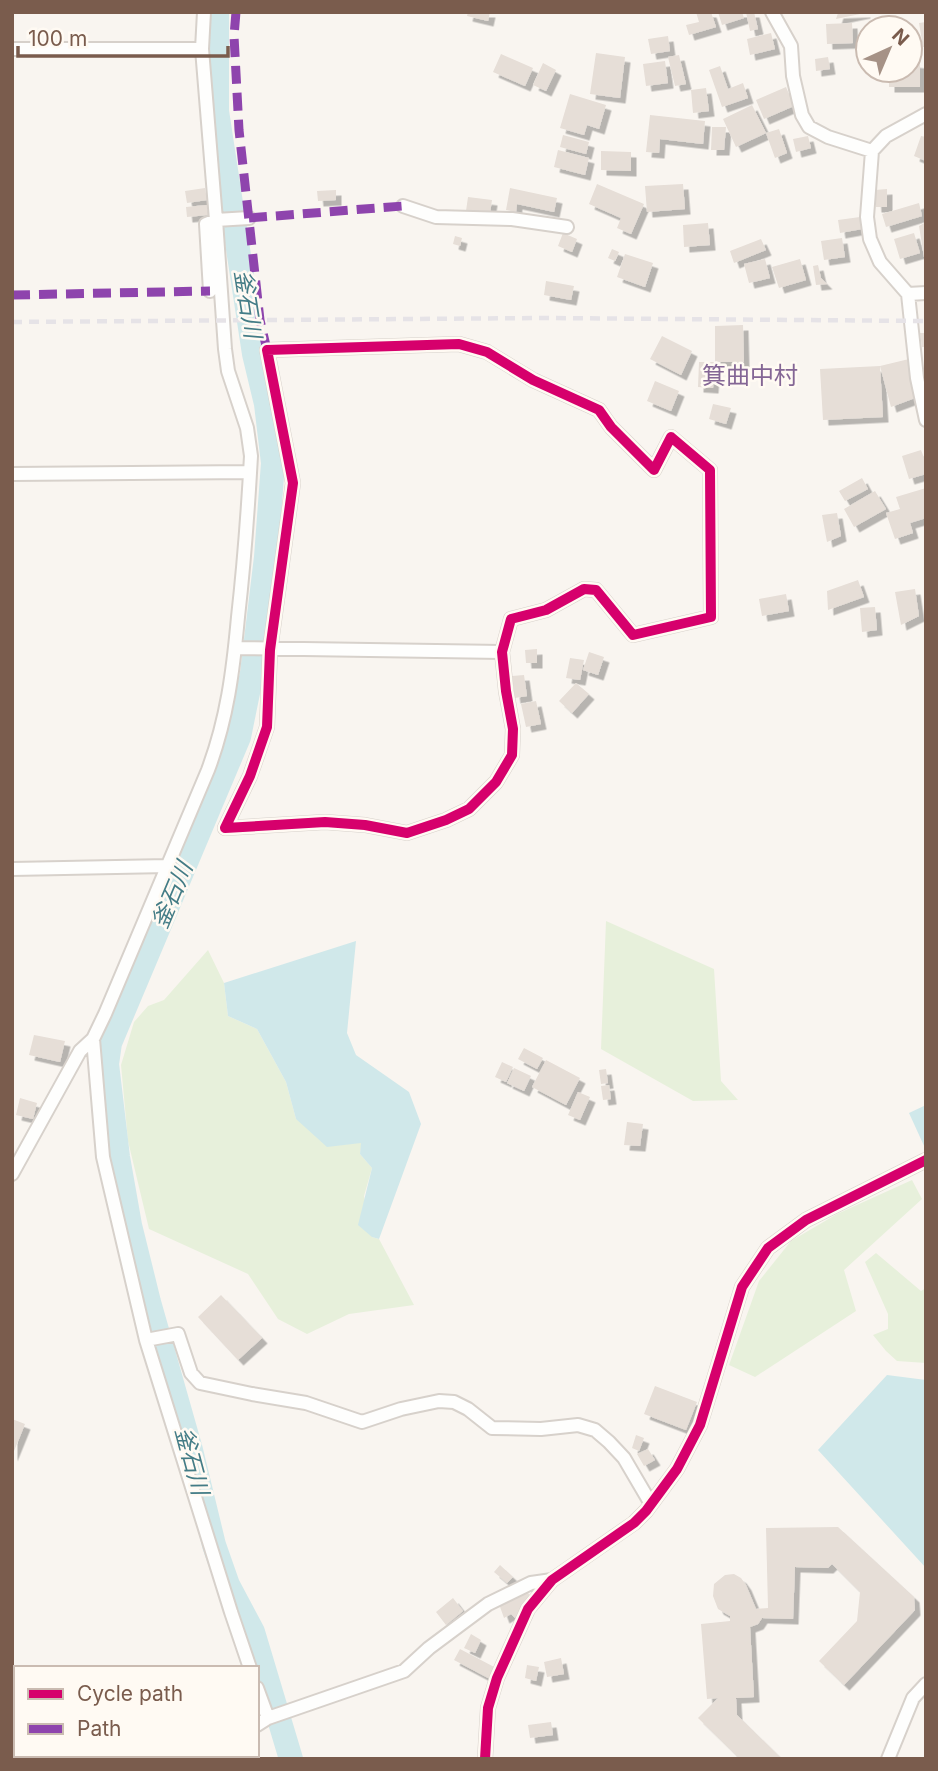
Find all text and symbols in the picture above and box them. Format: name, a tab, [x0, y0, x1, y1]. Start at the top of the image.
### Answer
scale bar	[18, 14, 228, 58]
north arrow	[854, 14, 924, 84]
text: N	[887, 24, 914, 50]
text: 100 m	[28, 26, 87, 51]
water label: 釜石川	[229, 268, 268, 343]
district label: 箕曲中村	[702, 361, 798, 390]
water label: 釜石川	[146, 855, 200, 932]
water label: 釜石川	[170, 1424, 215, 1501]
legend	[14, 1666, 259, 1757]
text: Cycle path	[77, 1681, 183, 1706]
text: Path	[77, 1716, 122, 1741]

